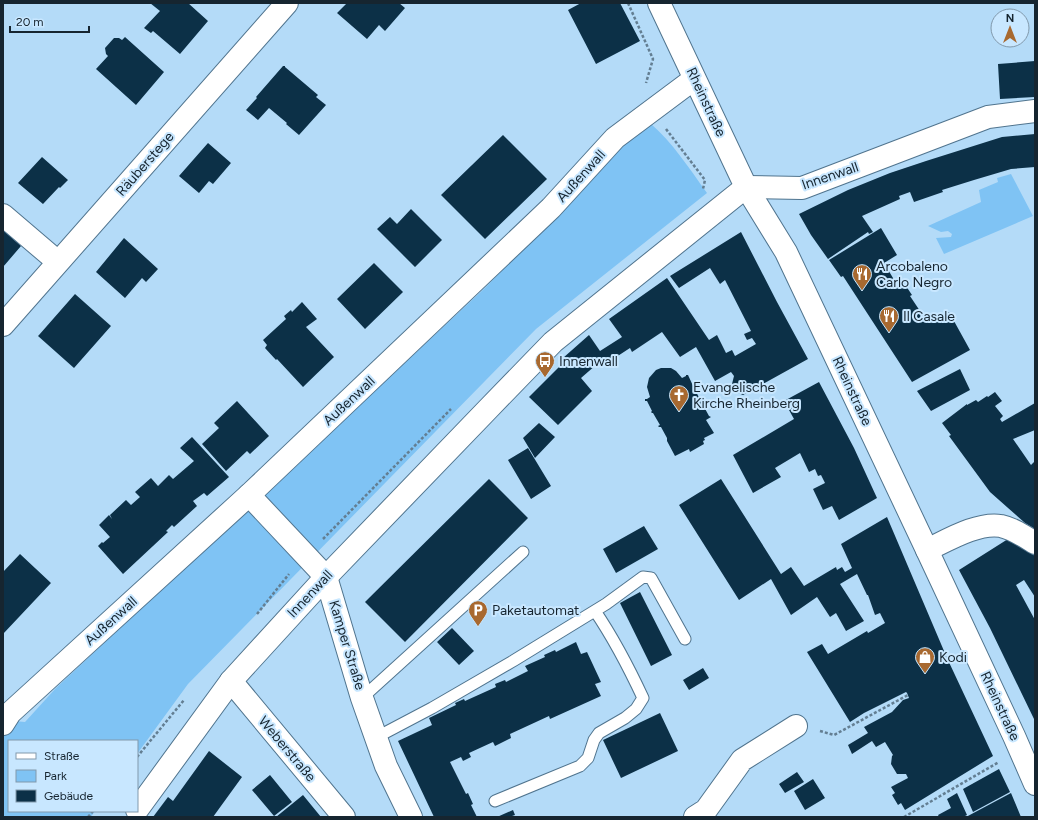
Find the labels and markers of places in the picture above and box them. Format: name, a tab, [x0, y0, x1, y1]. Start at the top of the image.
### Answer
place label: Arcobaleno Carlo Negro	[876, 258, 952, 291]
restaurant icon: Arcobaleno Carlo Negro	[851, 263, 873, 291]
restaurant icon: Il Casale	[878, 305, 900, 333]
place label: Il Casale	[903, 308, 955, 325]
bus stop icon: Innenwall	[534, 350, 556, 378]
place label: Innenwall	[559, 353, 618, 370]
place label: Evangelische Kirche Rheinberg	[693, 379, 800, 412]
church icon: Evangelische Kirche Rheinberg	[668, 384, 690, 412]
parking icon: Paketautomat	[467, 599, 489, 627]
place label: Paketautomat	[492, 602, 579, 619]
shop icon: Kodi	[914, 646, 936, 674]
place label: Kodi	[939, 649, 967, 666]

